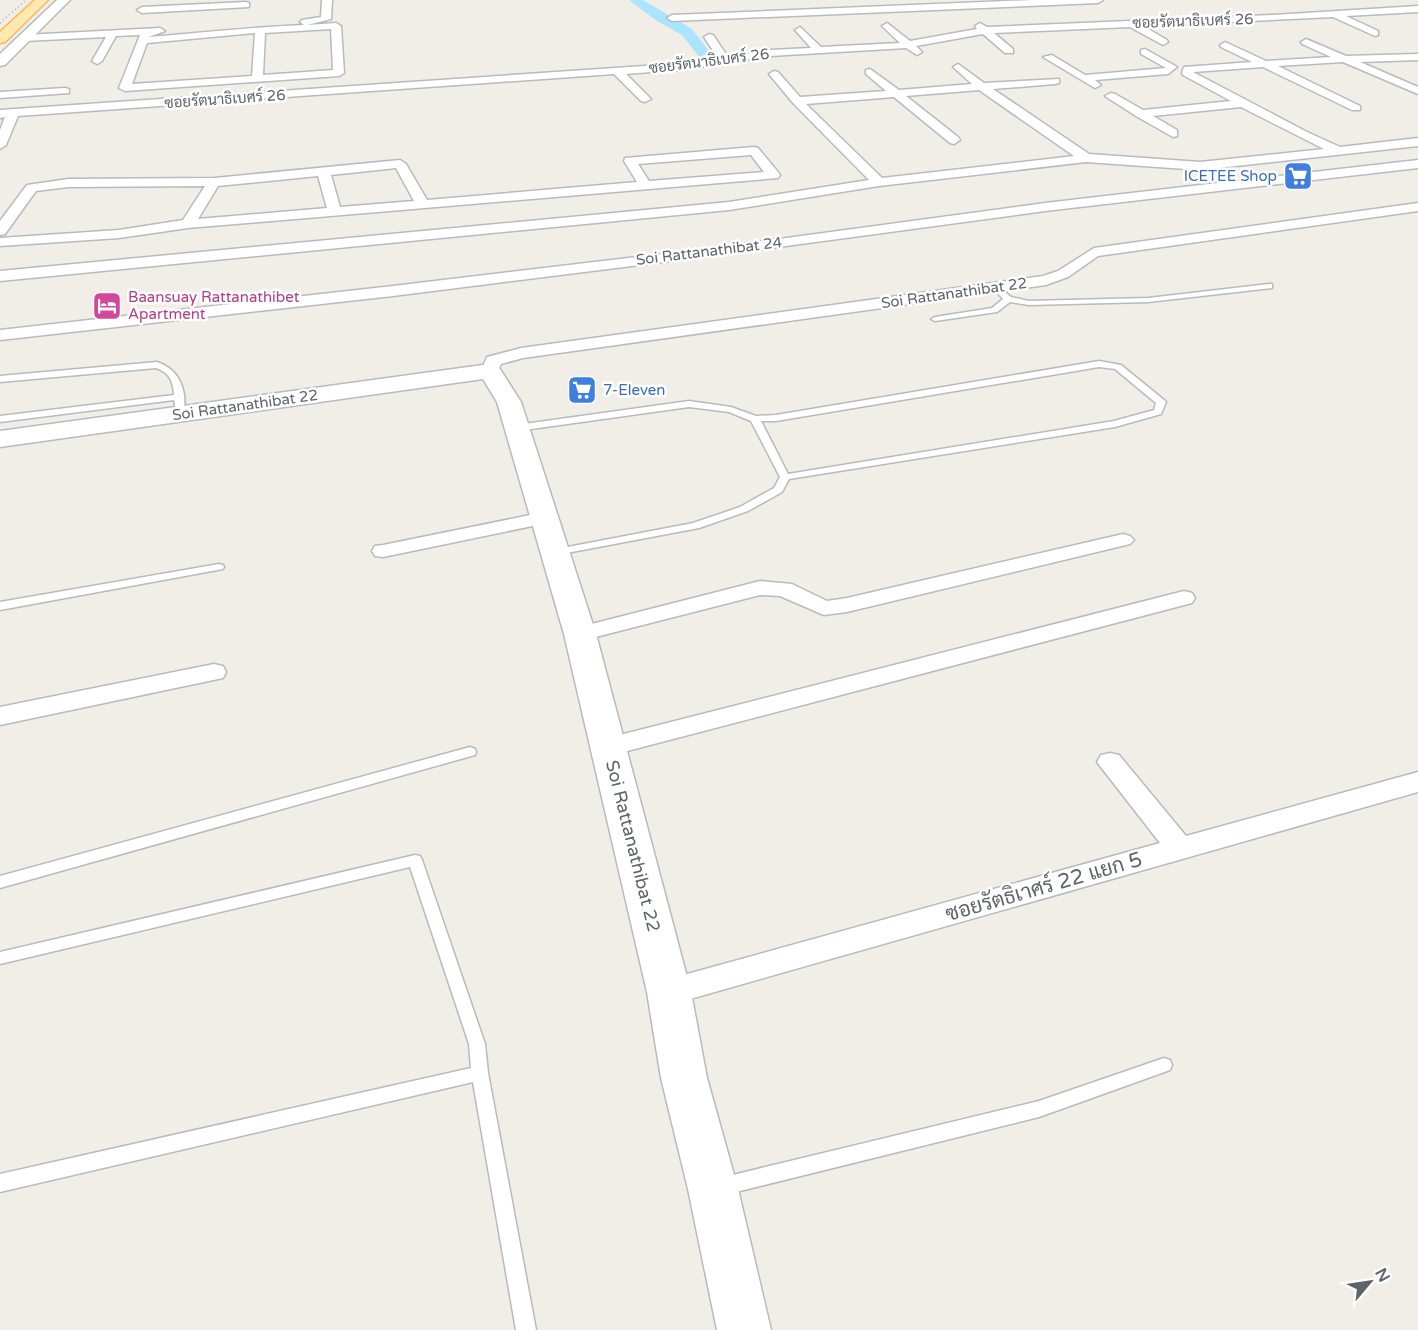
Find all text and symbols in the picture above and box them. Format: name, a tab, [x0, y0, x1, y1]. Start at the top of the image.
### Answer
street label: ซอยรัตนาธิเบศร์ 26	[1132, 9, 1254, 32]
street label: ซอยรัตนาธิเบศร์ 26	[648, 44, 770, 77]
street label: ซอยรัตนาธิเบศร์ 26	[164, 85, 286, 112]
supermarket icon: ICETEE Shop	[1282, 160, 1314, 192]
place label: ICETEE Shop	[1184, 167, 1277, 185]
street label: Soi Rattanathibat 24	[635, 233, 783, 269]
street label: Soi Rattanathibat 22	[880, 274, 1028, 312]
place label: Baansuay Rattanathibet Apartment	[128, 288, 300, 323]
hotel icon: Baansuay Rattanathibet Apartment	[91, 290, 123, 322]
supermarket icon: 7-Eleven	[566, 374, 598, 406]
place label: 7-Eleven	[603, 381, 665, 399]
street label: Soi Rattanathibat 22	[171, 386, 319, 424]
street label: Soi Rattanathibat 22	[601, 758, 665, 934]
street label: ซอยรัตธิเาศร์ 22 แยก 5	[942, 845, 1145, 927]
north arrow	[1340, 1252, 1400, 1312]
text: N	[1370, 1265, 1394, 1286]

